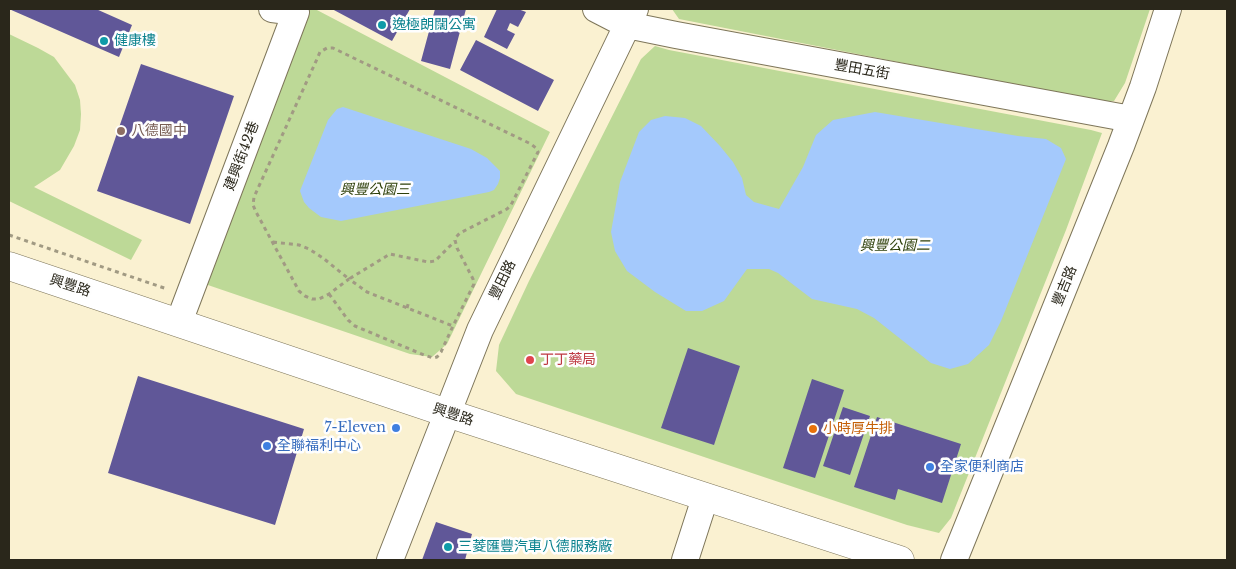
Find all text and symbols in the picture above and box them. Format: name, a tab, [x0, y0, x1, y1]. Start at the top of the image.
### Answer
place label: 逸極朗闊公寓	[392, 17, 476, 33]
marker: 逸極朗闊公寓	[376, 19, 388, 31]
place label: 健康樓	[114, 33, 156, 49]
marker: 健康樓	[98, 35, 110, 47]
street label: 豐田五街	[833, 57, 891, 83]
street label: 建興街42巷	[221, 119, 263, 193]
place label: 八德國中	[131, 123, 187, 139]
marker: 八德國中	[115, 125, 127, 137]
park label: 興豐公園三	[340, 182, 410, 198]
park label: 興豐公園二	[860, 238, 930, 254]
street label: 豐田路	[486, 257, 520, 303]
street label: 豐吉路	[1049, 263, 1081, 309]
street label: 興豐路	[47, 272, 93, 300]
place label: 丁丁藥局	[540, 352, 596, 368]
marker: 丁丁藥局	[524, 354, 536, 366]
street label: 興豐路	[430, 401, 476, 429]
place label: 7-Eleven	[324, 420, 386, 436]
place label: 小時厚牛排	[823, 421, 893, 437]
marker: 7-Eleven	[390, 422, 402, 434]
marker: 小時厚牛排	[807, 423, 819, 435]
place label: 全聯福利中心	[277, 438, 361, 454]
marker: 全聯福利中心	[261, 440, 273, 452]
place label: 全家便利商店	[940, 459, 1024, 475]
marker: 全家便利商店	[924, 461, 936, 473]
place label: 三菱匯豐汽車八德服務廠	[458, 539, 612, 555]
marker: 三菱匯豐汽車八德服務廠	[442, 541, 454, 553]

